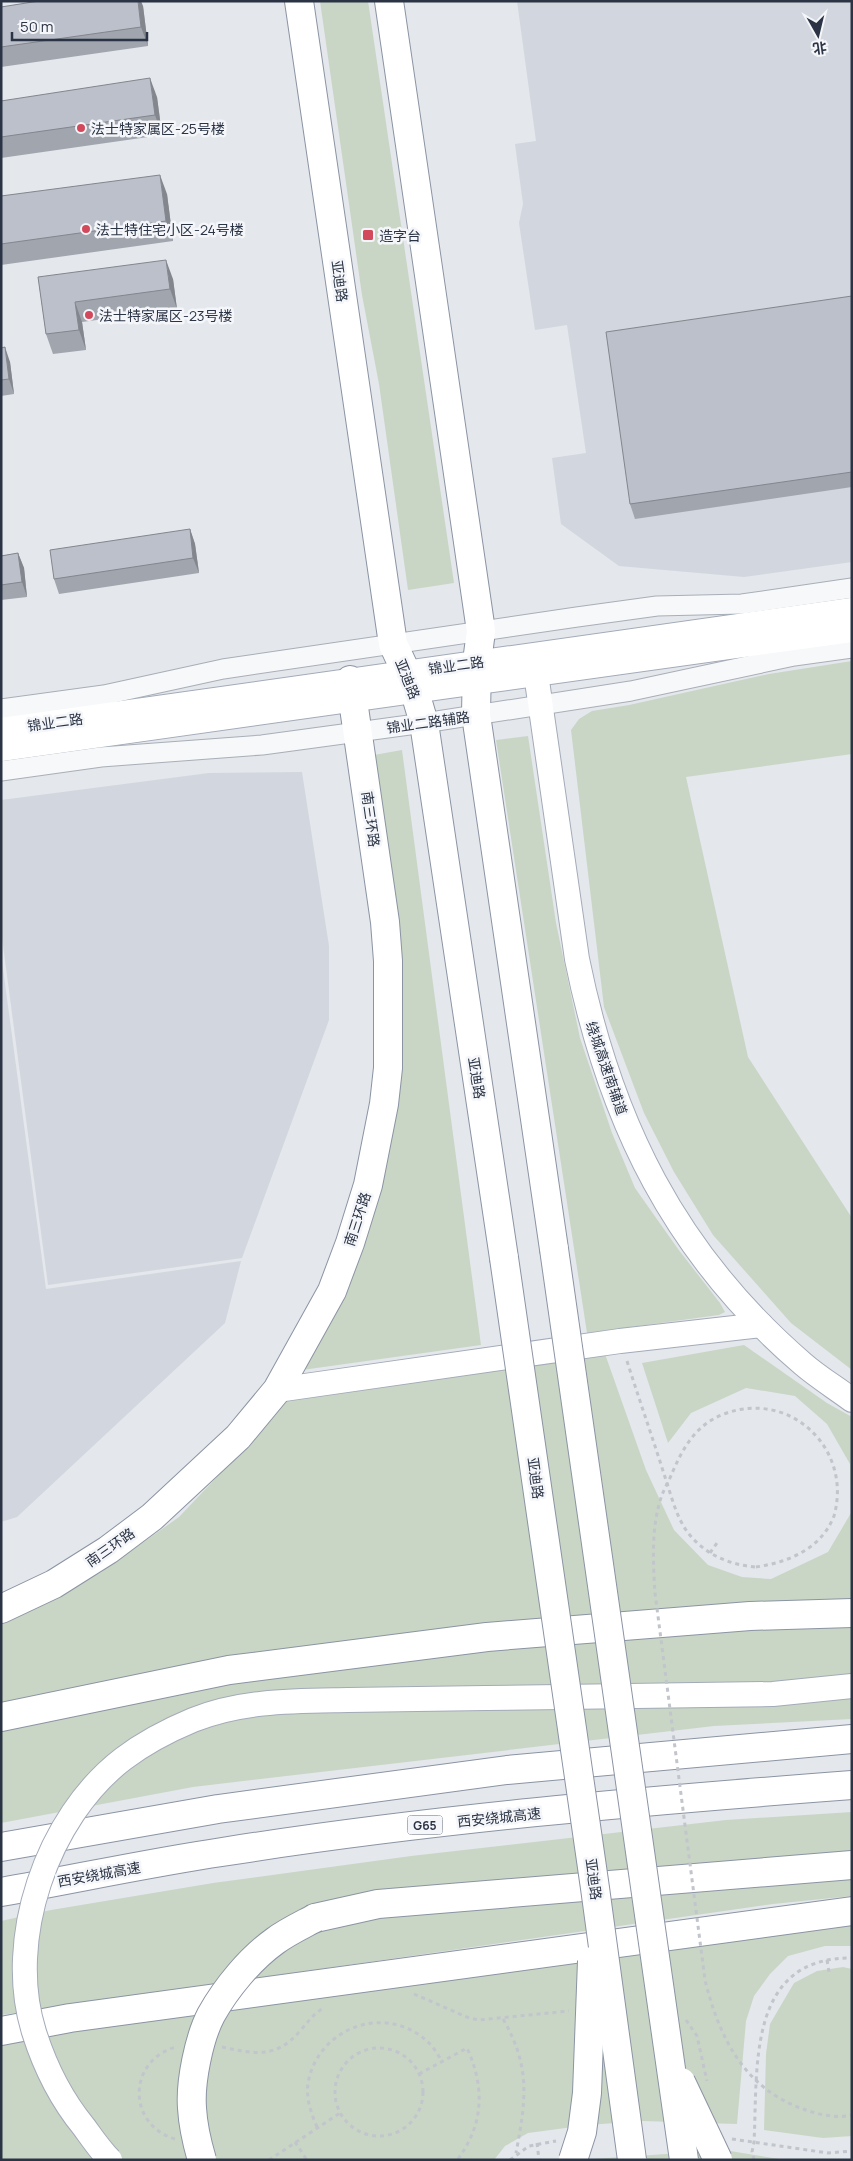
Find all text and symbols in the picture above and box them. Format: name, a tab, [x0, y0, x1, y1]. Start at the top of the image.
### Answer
scale bar	[12, 10, 148, 42]
north arrow	[793, 10, 843, 60]
text: 50 m	[20, 16, 54, 37]
text: 北	[812, 38, 828, 59]
place label: 法士特家属区-25号楼	[91, 119, 225, 138]
marker: 法士特家属区-25号楼	[75, 122, 87, 134]
place label: 法士特住宅小区-24号楼	[96, 220, 244, 239]
marker: 法士特住宅小区-24号楼	[80, 223, 92, 235]
place label: 造字台	[379, 226, 421, 245]
marker: 造字台	[361, 228, 375, 242]
street label: 亚迪路	[328, 259, 352, 303]
place label: 法士特家属区-23号楼	[99, 306, 233, 325]
marker: 法士特家属区-23号楼	[83, 309, 95, 321]
street label: 锦业二路	[427, 652, 485, 678]
street label: 亚迪路	[391, 656, 425, 702]
street label: 锦业二路辅路	[385, 707, 471, 737]
street label: 锦业二路	[26, 709, 84, 735]
street label: 南三环路	[358, 790, 384, 848]
street label: 绕城高速南辅道	[582, 1019, 632, 1117]
street label: 亚迪路	[464, 1056, 490, 1100]
street label: 南三环路	[339, 1189, 375, 1249]
street label: 亚迪路	[524, 1456, 548, 1500]
street label: 南三环路	[82, 1523, 138, 1571]
street label: 西安绕城高速	[456, 1803, 542, 1831]
road number: G65	[408, 1816, 442, 1834]
street label: 西安绕城高速	[56, 1857, 142, 1891]
street label: 亚迪路	[582, 1857, 606, 1901]

